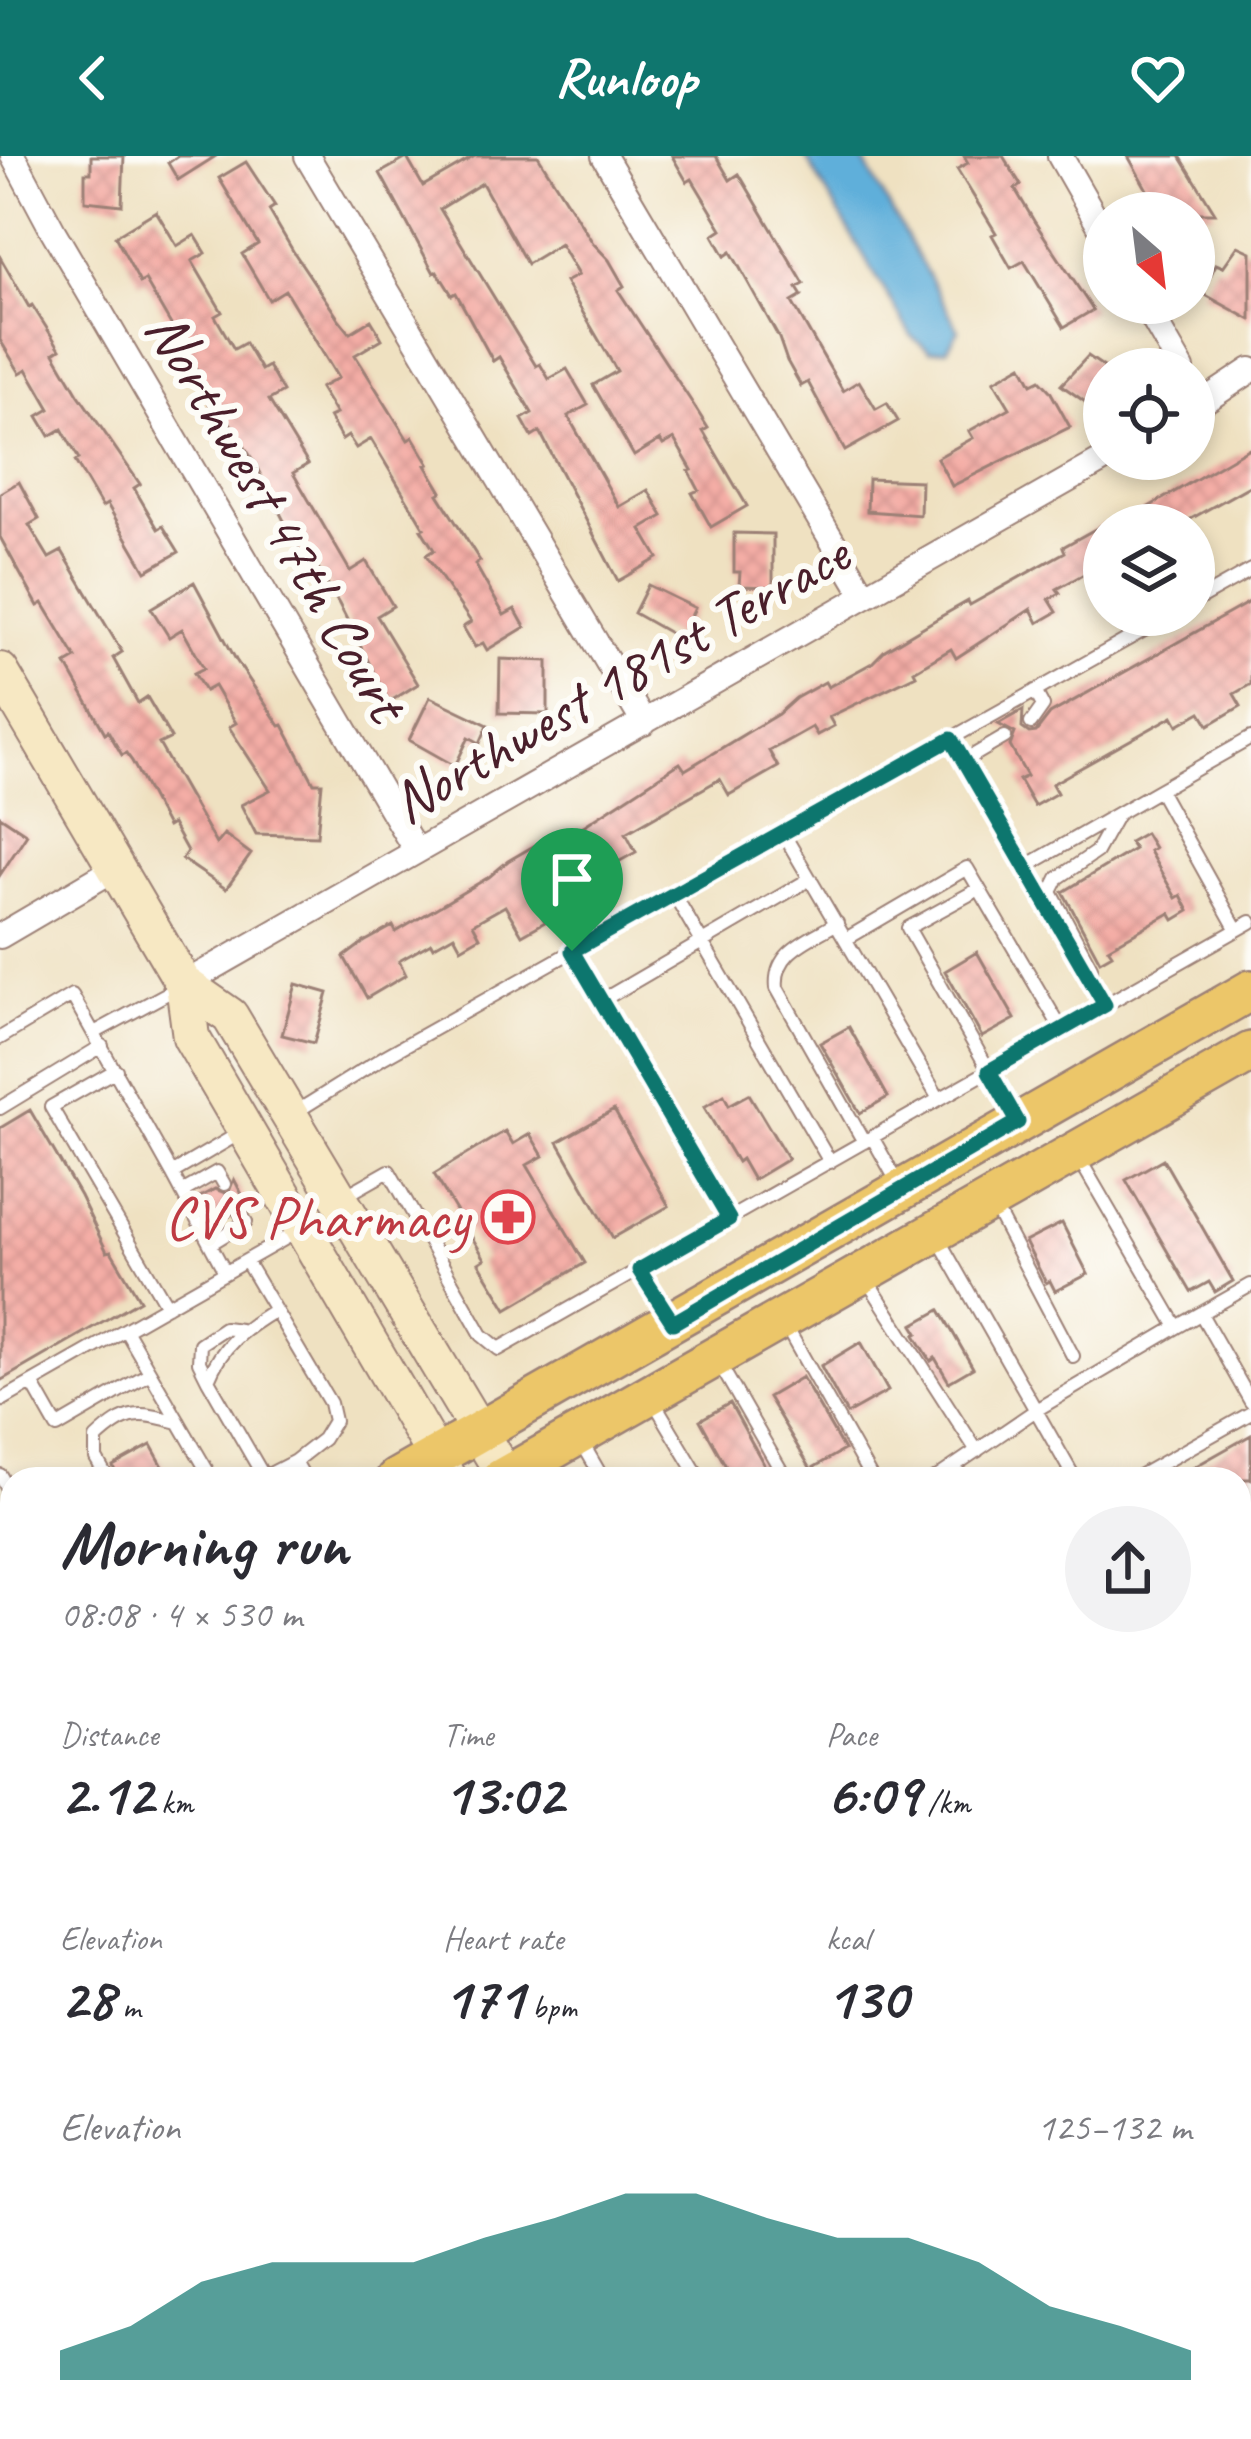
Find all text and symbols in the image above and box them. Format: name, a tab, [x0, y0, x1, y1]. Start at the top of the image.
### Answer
text: Runloop	[555, 44, 696, 112]
icon: back	[60, 45, 126, 111]
icon: heart	[1125, 45, 1191, 111]
north arrow	[1083, 192, 1215, 324]
map controls	[1083, 192, 1215, 636]
street label: Northwest 47th Court	[129, 297, 428, 738]
button: locate	[1083, 348, 1215, 480]
button: layers	[1083, 504, 1215, 636]
street label: Northwest 181st Terrace	[377, 514, 865, 840]
pin	[521, 828, 623, 951]
icon: arrive	[539, 846, 605, 912]
place label: CVS Pharmacy	[165, 1180, 473, 1256]
pharmacy icon: CVS Pharmacy	[480, 1189, 536, 1245]
text: Morning run	[60, 1503, 348, 1586]
button: share	[1065, 1506, 1191, 1632]
text: 08:08 · 4 × 530 m	[60, 1590, 302, 1639]
text: Distance	[60, 1714, 158, 1756]
text: Time	[443, 1714, 494, 1756]
text: Pace	[826, 1714, 877, 1756]
text: 2.12	[60, 1756, 153, 1832]
text: 13:02	[443, 1756, 563, 1832]
text: 6:09	[826, 1756, 919, 1832]
text: km	[153, 1782, 193, 1824]
text: /km	[919, 1782, 971, 1824]
text: Elevation	[60, 1918, 162, 1960]
text: Heart rate	[443, 1918, 563, 1960]
text: kcal	[826, 1918, 870, 1960]
text: 28	[60, 1960, 114, 2036]
text: 171	[443, 1960, 524, 2036]
text: 130	[826, 1960, 907, 2036]
text: m	[114, 1986, 140, 2028]
text: bpm	[524, 1986, 577, 2028]
text: Elevation	[60, 2103, 180, 2152]
text: 125–132 m	[1037, 2103, 1191, 2152]

